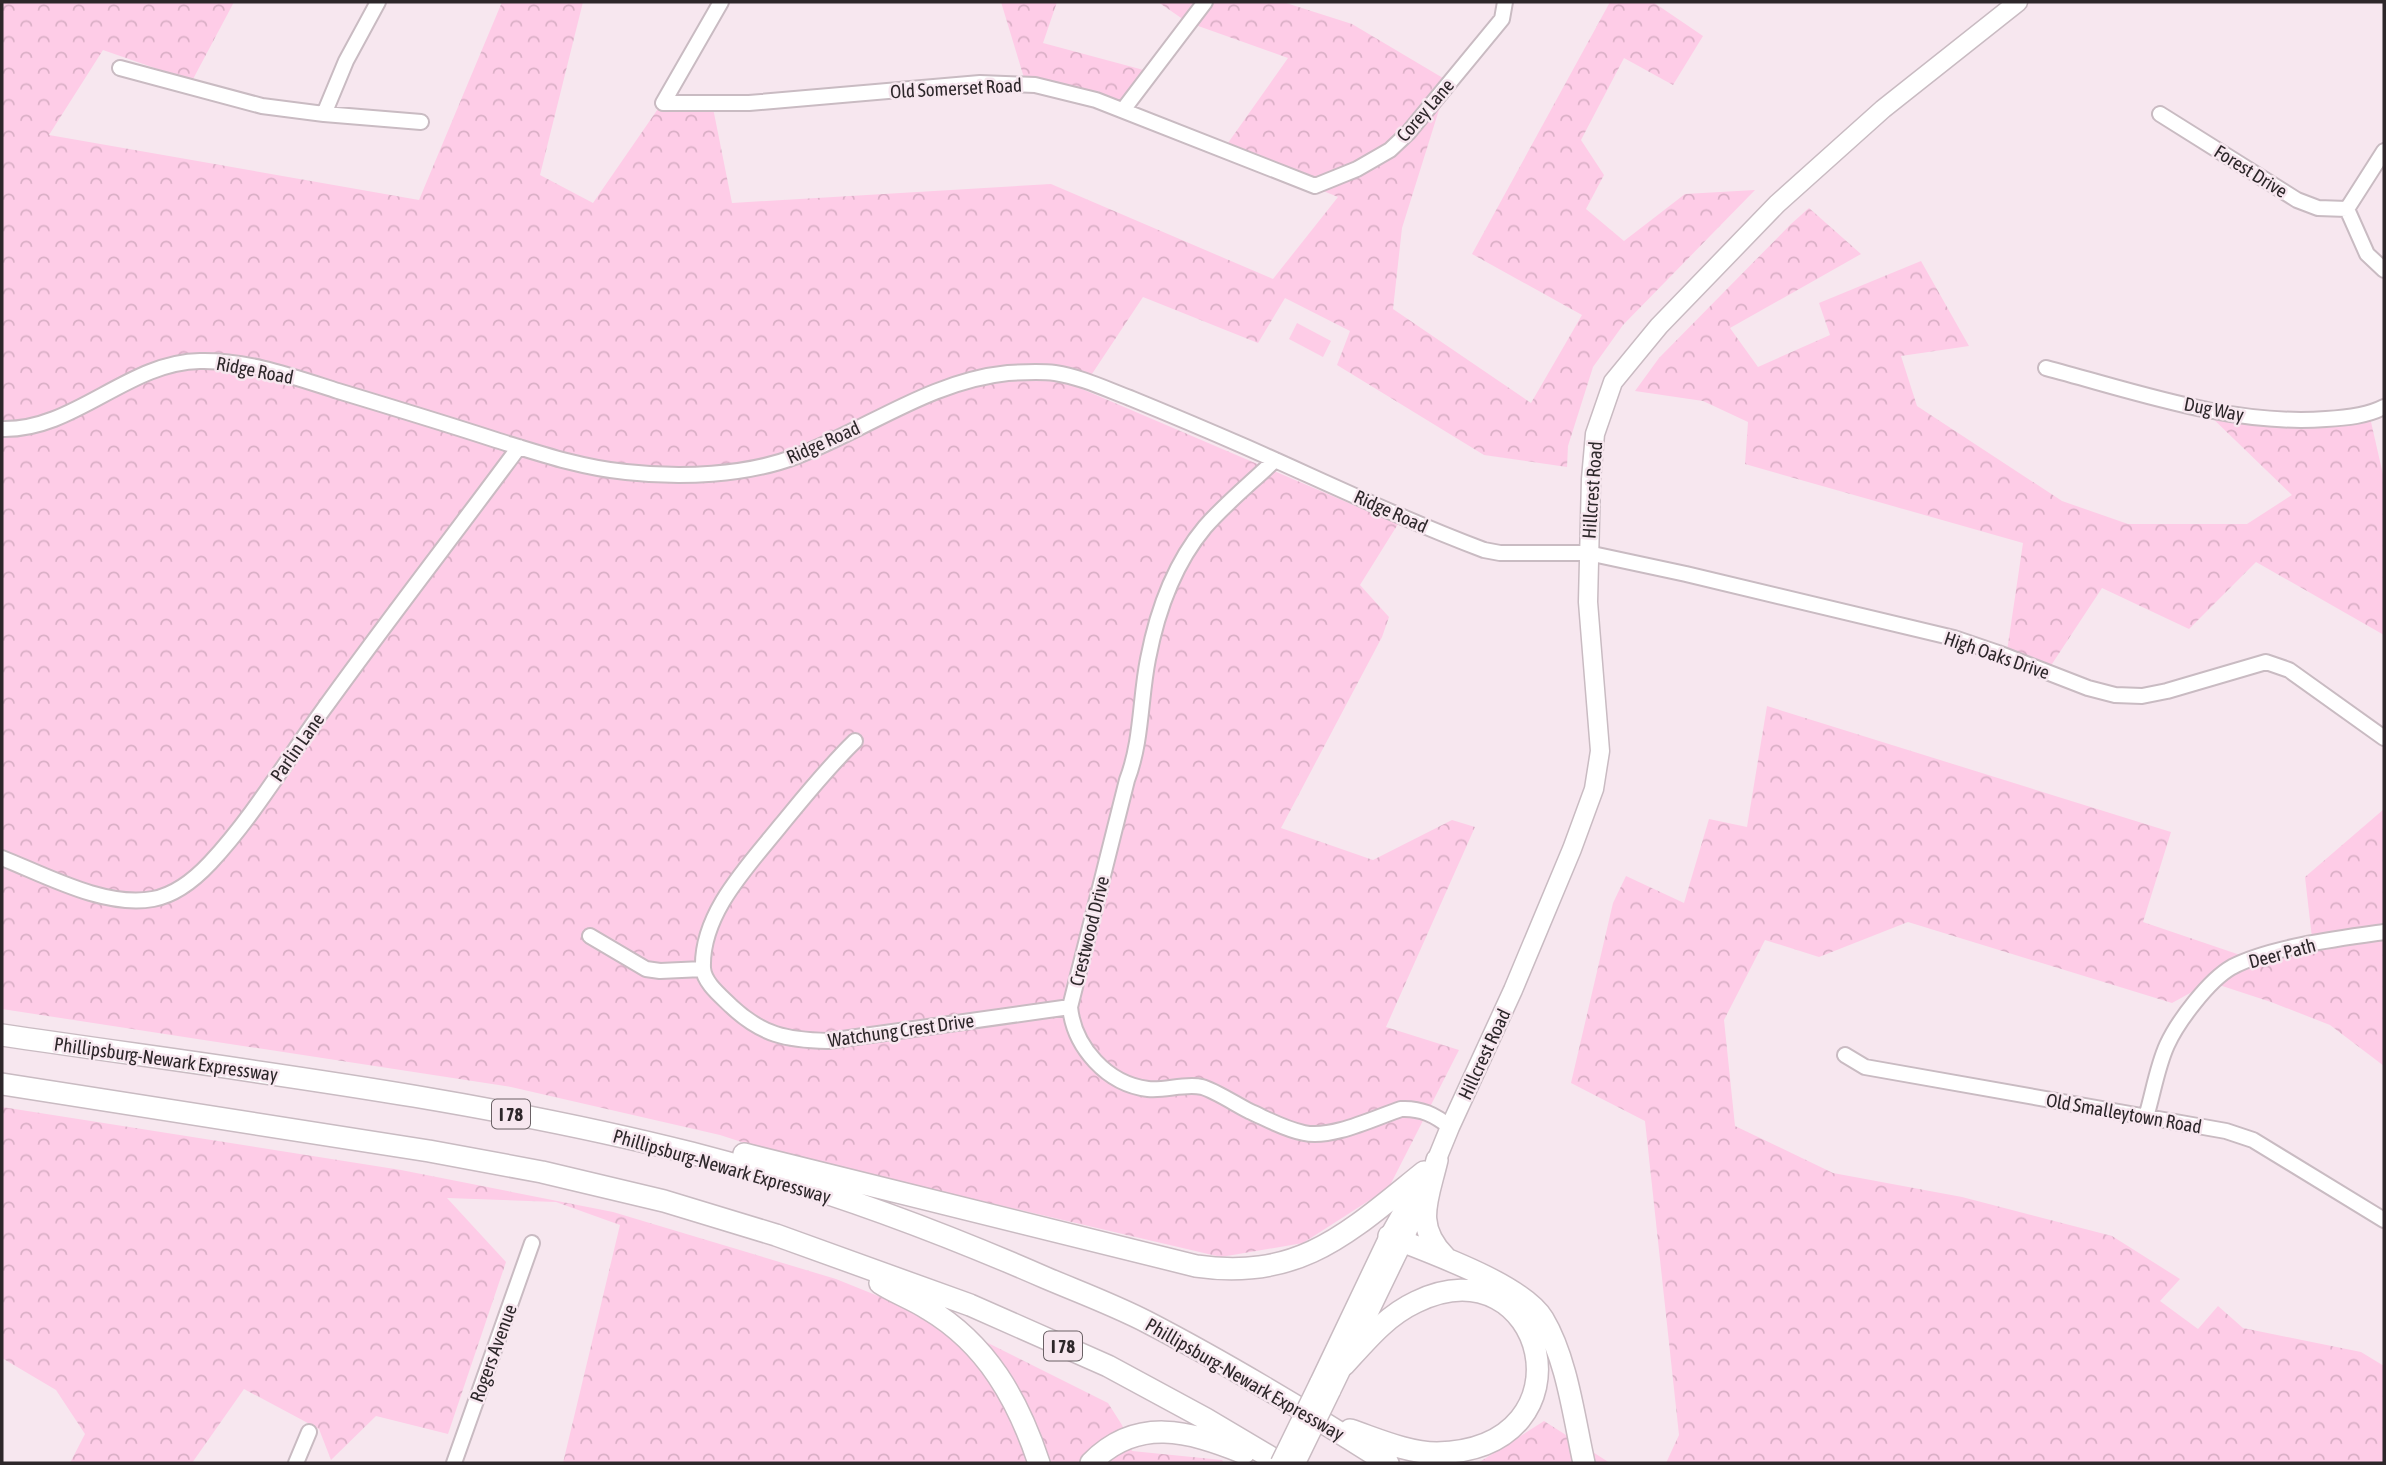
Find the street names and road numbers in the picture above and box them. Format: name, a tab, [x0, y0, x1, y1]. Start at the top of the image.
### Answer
street label: Old Somerset Road	[889, 74, 1023, 102]
street label: Corey Lane	[1392, 74, 1458, 146]
street label: Forest Drive	[2210, 140, 2292, 202]
street label: Ridge Road	[215, 352, 295, 388]
street label: Dug Way	[2182, 392, 2246, 426]
street label: Ridge Road	[783, 416, 863, 468]
street label: Hillcrest Road	[1578, 441, 1606, 539]
street label: Ridge Road	[1351, 485, 1431, 537]
street label: High Oaks Drive	[1941, 627, 2053, 683]
street label: Parlin Lane	[265, 708, 329, 786]
street label: Crestwood Drive	[1065, 874, 1113, 988]
street label: Deer Path	[2246, 934, 2318, 972]
street label: Hillcrest Road	[1453, 1005, 1515, 1103]
street label: Watchung Crest Drive	[827, 1009, 975, 1051]
street label: Phillipsburg-Newark Expressway	[53, 1032, 279, 1086]
street label: Old Smalleytown Road	[2044, 1088, 2204, 1138]
road number: I 78	[492, 1100, 530, 1128]
street label: Phillipsburg-Newark Expressway	[611, 1124, 834, 1208]
street label: Rogers Avenue	[465, 1301, 521, 1405]
street label: Phillipsburg-Newark Expressway	[1142, 1313, 1348, 1445]
road number: I 78	[1044, 1331, 1082, 1360]

